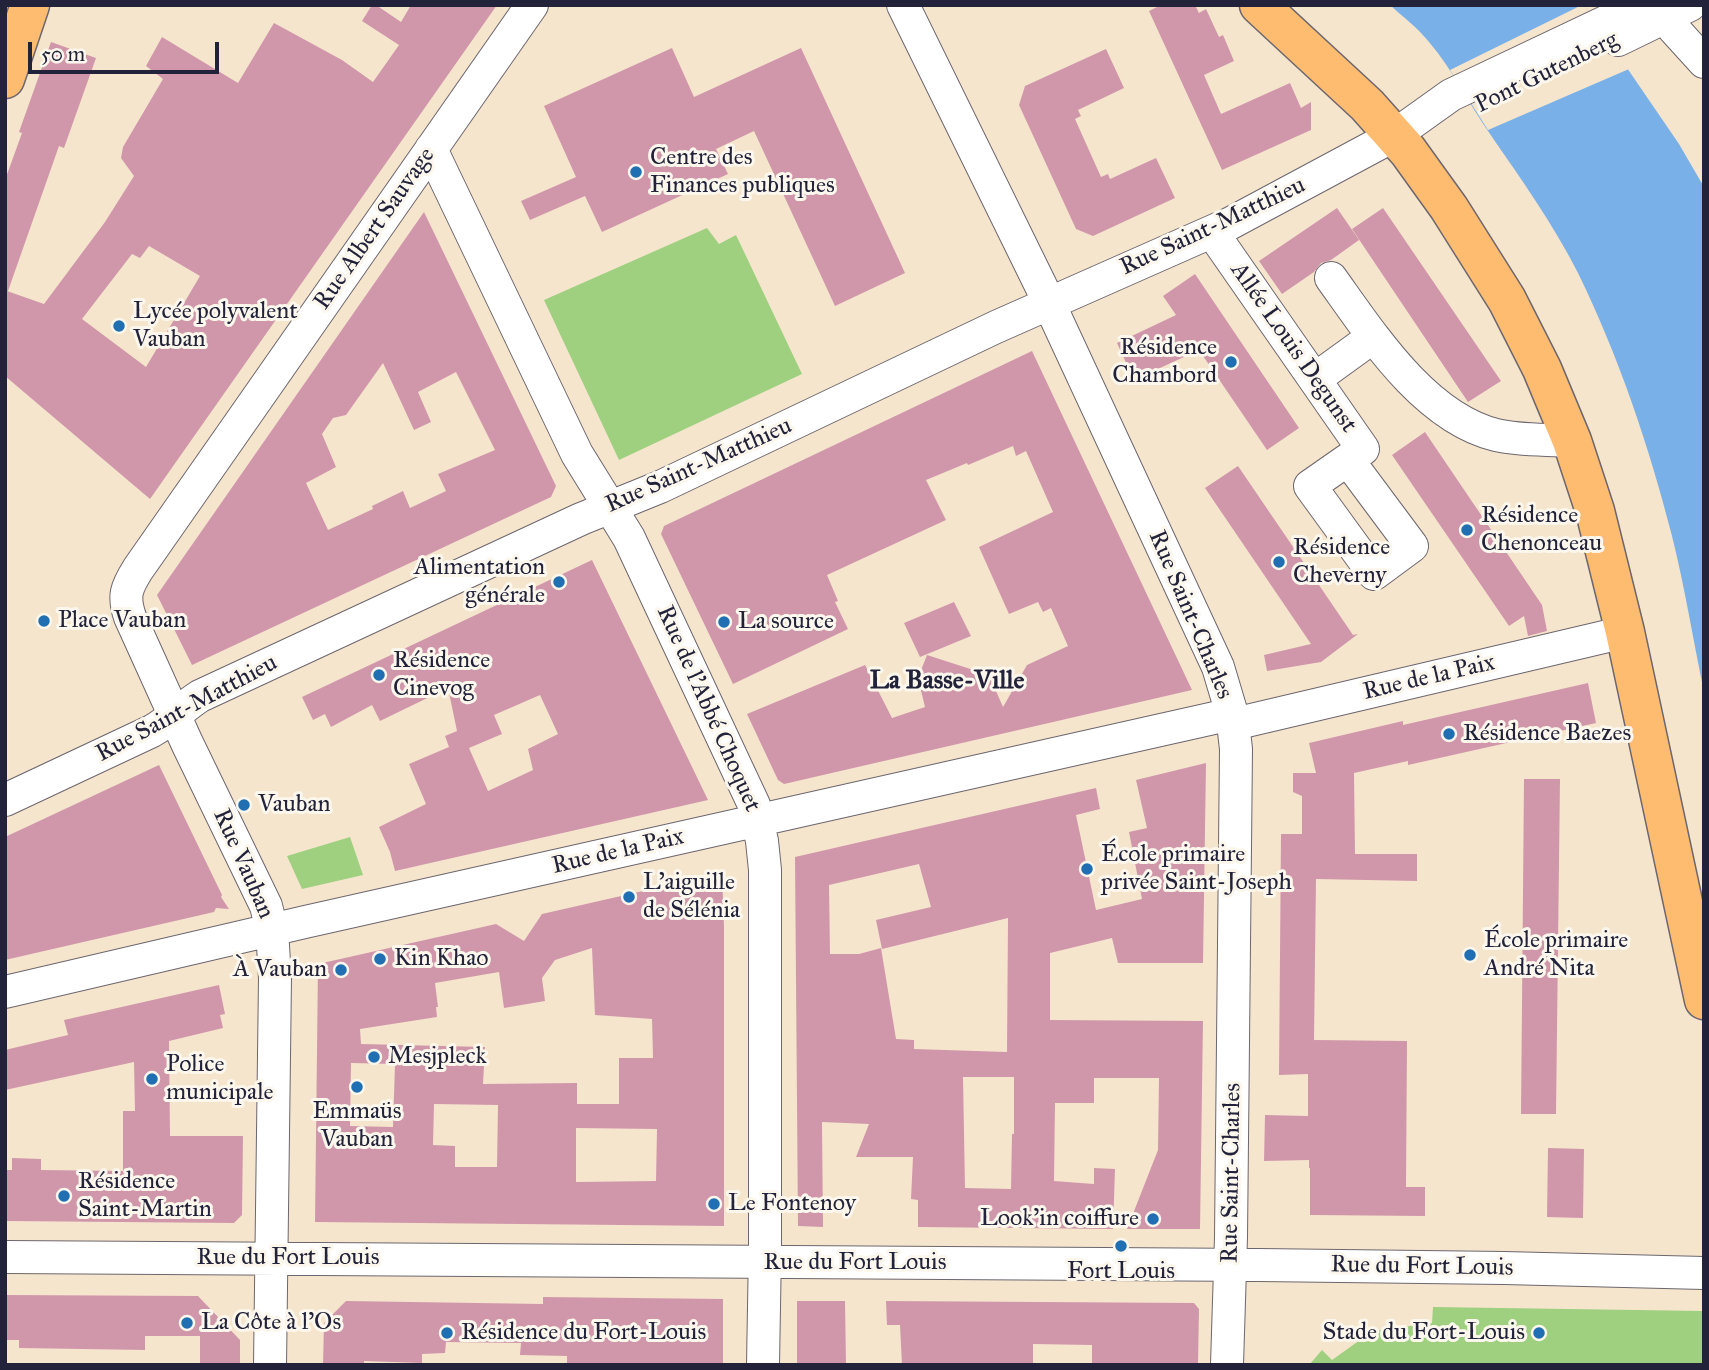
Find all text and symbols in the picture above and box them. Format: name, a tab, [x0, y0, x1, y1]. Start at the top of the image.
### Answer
street label: Pont Gutenberg	[1471, 26, 1623, 120]
scale bar	[32, 28, 222, 72]
text: 50 m	[41, 41, 85, 67]
street label: Rue Albert Sauvage	[308, 143, 442, 315]
place label: Centre des Finances publiques	[650, 144, 835, 200]
marker: Centre des Finances publiques	[628, 164, 644, 180]
street label: Rue Saint-Matthieu	[1116, 172, 1310, 282]
street label: Allée Louis Degunst	[1224, 257, 1362, 439]
place label: Lycée polyvalent Vauban	[133, 298, 298, 354]
marker: Lycée polyvalent Vauban	[111, 318, 127, 334]
place label: Résidence Chambord	[1112, 334, 1217, 390]
marker: Résidence Chambord	[1223, 354, 1239, 370]
street label: Rue Saint-Matthieu	[601, 412, 797, 520]
place label: Résidence Chenonceau	[1481, 502, 1602, 558]
marker: Résidence Chenonceau	[1459, 522, 1475, 538]
street label: Rue Saint-Charles	[1142, 526, 1238, 704]
place label: Résidence Cheverny	[1293, 534, 1390, 590]
place label: Alimentation générale	[414, 554, 545, 610]
marker: Résidence Cheverny	[1271, 554, 1287, 570]
marker: Alimentation générale	[551, 574, 567, 590]
street label: Rue de l'Abbé Choquet	[650, 601, 766, 817]
place label: Place Vauban	[58, 607, 186, 635]
place label: La source	[738, 608, 834, 636]
marker: Place Vauban	[36, 613, 52, 629]
marker: La source	[716, 614, 732, 630]
place label: Résidence Cinevog	[393, 647, 490, 703]
street label: Rue Saint-Matthieu	[92, 649, 282, 769]
street label: Rue de la Paix	[1360, 649, 1498, 707]
district label: La Basse-Ville	[870, 666, 1024, 698]
marker: Résidence Cinevog	[371, 667, 387, 683]
place label: Résidence Baezes	[1463, 720, 1631, 748]
marker: Résidence Baezes	[1441, 726, 1457, 742]
place label: Vauban	[258, 791, 331, 819]
marker: Vauban	[236, 797, 252, 813]
street label: Rue Vauban	[206, 805, 280, 923]
street label: Rue de la Paix	[549, 823, 687, 881]
place label: École primaire privée Saint-Joseph	[1101, 841, 1292, 897]
marker: École primaire privée Saint-Joseph	[1079, 861, 1095, 877]
place label: L'aiguille de Sélénia	[643, 869, 740, 925]
marker: L'aiguille de Sélénia	[621, 889, 637, 905]
place label: École primaire André Nita	[1484, 927, 1628, 983]
place label: Kin Khao	[394, 945, 489, 973]
marker: École primaire André Nita	[1462, 947, 1478, 963]
marker: Kin Khao	[372, 951, 388, 967]
place label: À Vauban	[233, 956, 327, 984]
marker: À Vauban	[333, 962, 349, 978]
place label: Mesjpleck	[388, 1043, 487, 1071]
marker: Mesjpleck	[366, 1049, 382, 1065]
place label: Police municipale	[166, 1051, 274, 1107]
marker: Police municipale	[144, 1071, 160, 1087]
marker: Emmaüs Vauban	[349, 1079, 365, 1095]
street label: Rue Saint-Charles	[1216, 1083, 1248, 1263]
place label: Emmaüs Vauban	[312, 1098, 402, 1154]
place label: Résidence Saint-Martin	[78, 1168, 212, 1224]
marker: Résidence Saint-Martin	[56, 1188, 72, 1204]
place label: Le Fontenoy	[728, 1190, 856, 1218]
marker: Le Fontenoy	[706, 1196, 722, 1212]
place label: Look'in coiffure	[980, 1205, 1139, 1233]
marker: Look'in coiffure	[1145, 1211, 1161, 1227]
marker: Fort Louis	[1113, 1238, 1129, 1254]
street label: Rue du Fort Louis	[197, 1244, 379, 1272]
street label: Rue du Fort Louis	[764, 1249, 946, 1277]
street label: Rue du Fort Louis	[1330, 1251, 1514, 1283]
place label: Fort Louis	[1067, 1258, 1175, 1286]
place label: La Côte à l'Os	[201, 1309, 341, 1337]
marker: La Côte à l'Os	[179, 1315, 195, 1331]
place label: Résidence du Fort-Louis	[461, 1319, 706, 1347]
place label: Stade du Fort-Louis	[1323, 1319, 1525, 1347]
marker: Résidence du Fort-Louis	[439, 1325, 455, 1341]
marker: Stade du Fort-Louis	[1531, 1325, 1547, 1341]

